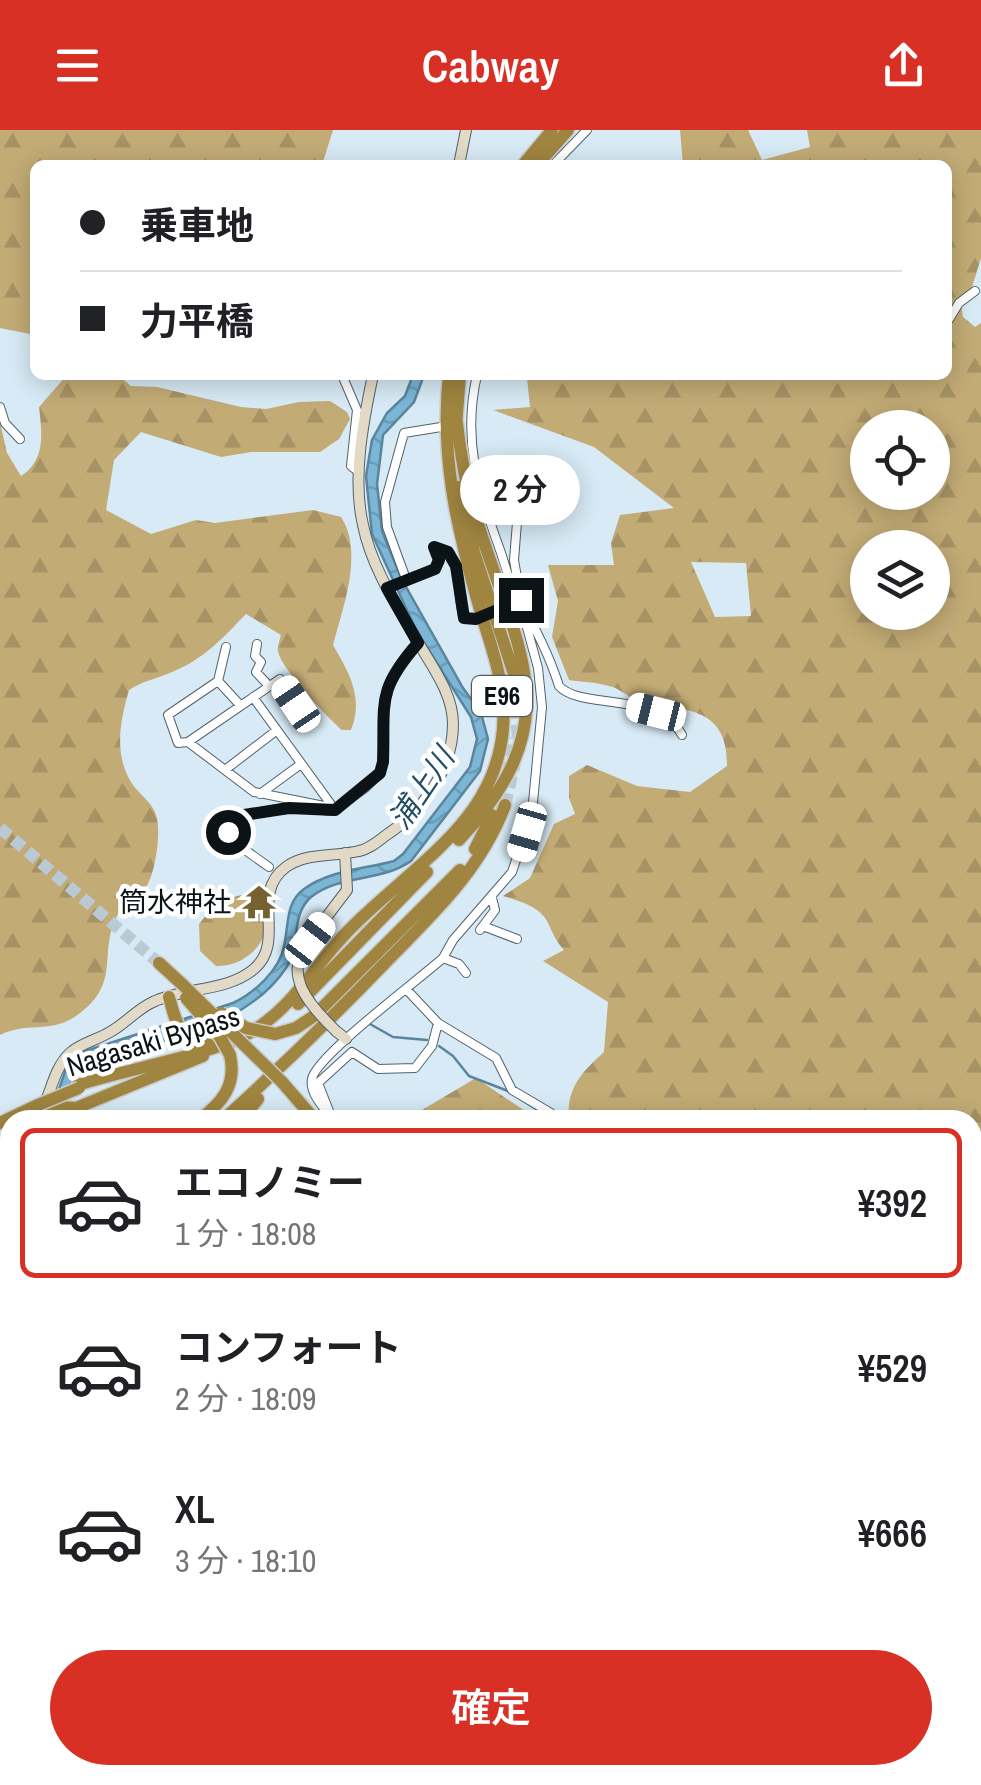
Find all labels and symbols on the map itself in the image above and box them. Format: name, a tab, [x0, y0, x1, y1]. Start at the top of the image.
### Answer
callout: 2 分	[461, 455, 581, 525]
route end	[499, 578, 544, 623]
car	[267, 671, 325, 737]
road number: E96	[472, 676, 532, 716]
car	[623, 690, 689, 734]
water label: 浦上川	[379, 737, 464, 836]
car	[504, 799, 550, 865]
route start	[206, 810, 251, 855]
place label: 筒水神社	[119, 883, 231, 921]
temple icon: 筒水神社	[240, 883, 278, 921]
car	[280, 907, 340, 973]
street label: Nagasaki Bypass	[62, 997, 244, 1085]

